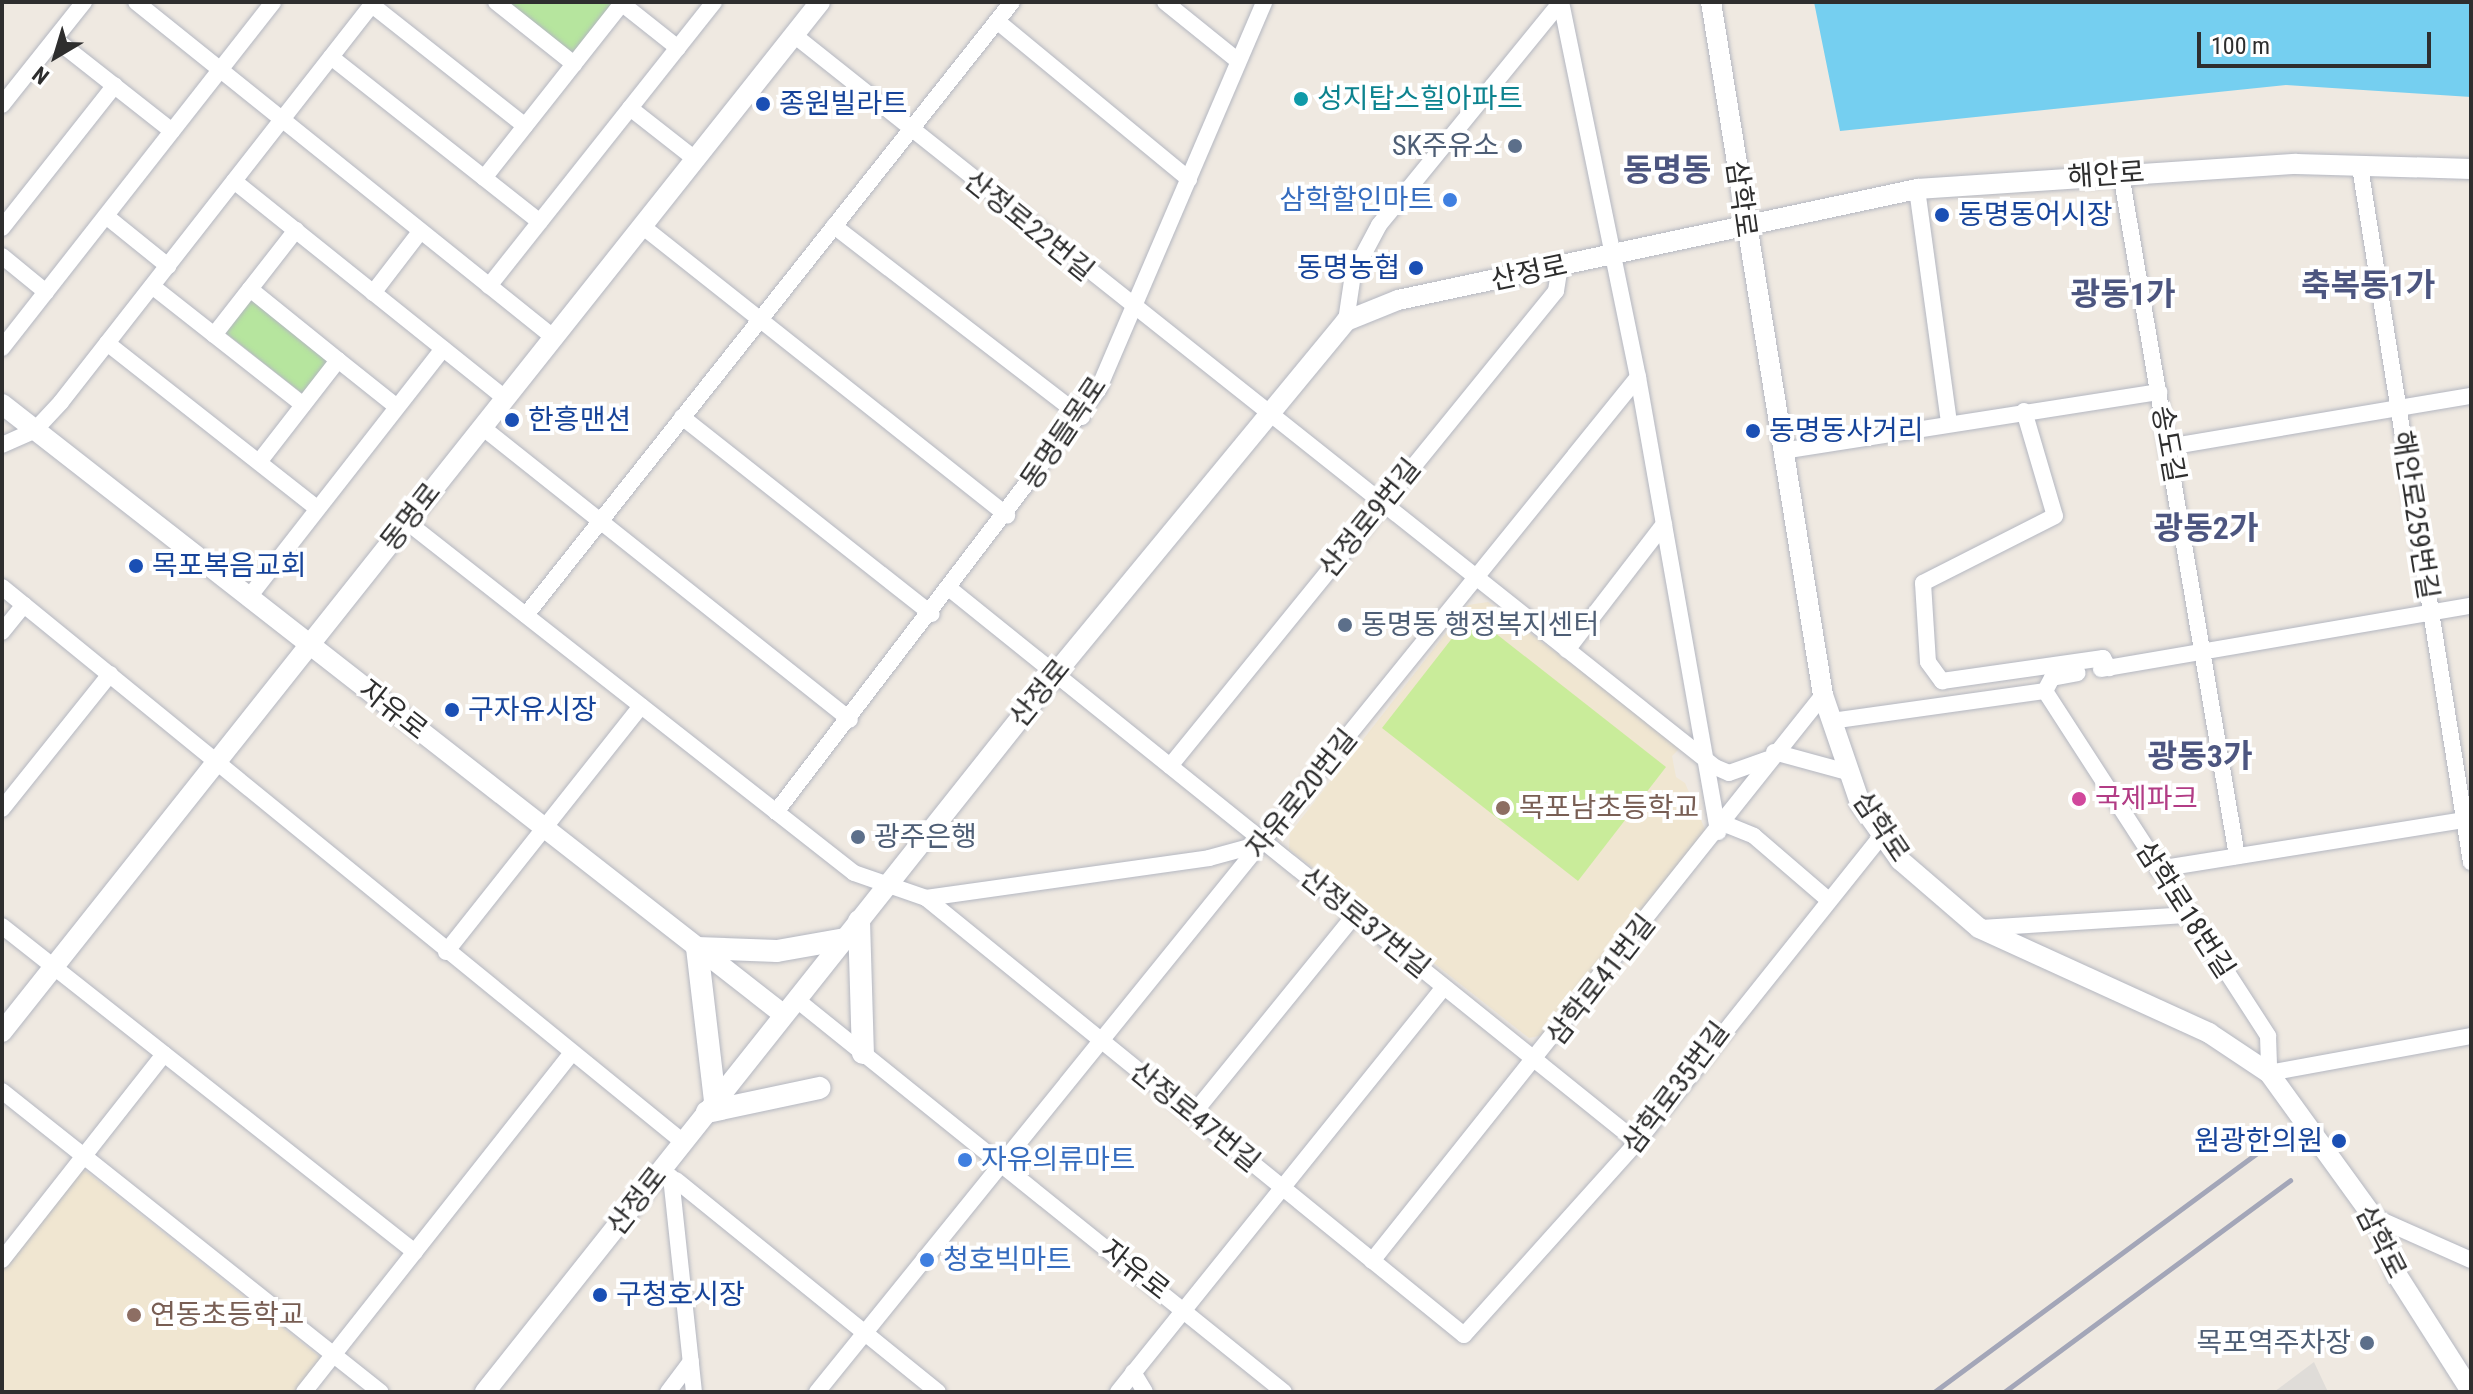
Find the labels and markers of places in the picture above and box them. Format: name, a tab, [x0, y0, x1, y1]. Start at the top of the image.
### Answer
place label: 성지탑스힐아파트	[1317, 82, 1523, 116]
place label: 종원빌라트	[779, 87, 908, 121]
marker: 성지탑스힐아파트	[1292, 90, 1310, 108]
marker: 종원빌라트	[754, 95, 772, 113]
place label: SK주유소	[1392, 129, 1499, 163]
marker: SK주유소	[1506, 137, 1524, 155]
place label: 삼학할인마트	[1279, 183, 1434, 217]
marker: 삼학할인마트	[1441, 191, 1459, 209]
place label: 동명동어시장	[1958, 198, 2113, 232]
marker: 동명동어시장	[1933, 206, 1951, 224]
place label: 동명농협	[1297, 251, 1400, 285]
marker: 동명농협	[1407, 259, 1425, 277]
place label: 한흥맨션	[528, 403, 631, 437]
marker: 한흥맨션	[503, 411, 521, 429]
place label: 동명동사거리	[1769, 414, 1924, 448]
marker: 동명동사거리	[1744, 422, 1762, 440]
place label: 목포복음교회	[152, 549, 307, 583]
marker: 목포복음교회	[127, 557, 145, 575]
place label: 동명동 행정복지센터	[1361, 608, 1599, 642]
marker: 동명동 행정복지센터	[1336, 616, 1354, 634]
place label: 구자유시장	[468, 693, 597, 727]
marker: 구자유시장	[443, 701, 461, 719]
place label: 국제파크	[2095, 782, 2198, 816]
marker: 국제파크	[2070, 790, 2088, 808]
place label: 목포남초등학교	[1519, 791, 1699, 825]
marker: 목포남초등학교	[1494, 799, 1512, 817]
place label: 광주은행	[874, 820, 977, 854]
marker: 광주은행	[849, 828, 867, 846]
place label: 원광한의원	[2194, 1124, 2323, 1158]
marker: 원광한의원	[2330, 1132, 2348, 1150]
place label: 자유의류마트	[981, 1143, 1136, 1177]
marker: 자유의류마트	[956, 1151, 974, 1169]
place label: 청호빅마트	[943, 1243, 1072, 1277]
marker: 청호빅마트	[918, 1251, 936, 1269]
place label: 구청호시장	[616, 1278, 745, 1312]
marker: 구청호시장	[591, 1286, 609, 1304]
place label: 연동초등학교	[150, 1298, 305, 1332]
marker: 연동초등학교	[125, 1306, 143, 1324]
place label: 목포역주차장	[2196, 1326, 2351, 1360]
marker: 목포역주차장	[2358, 1334, 2376, 1352]

